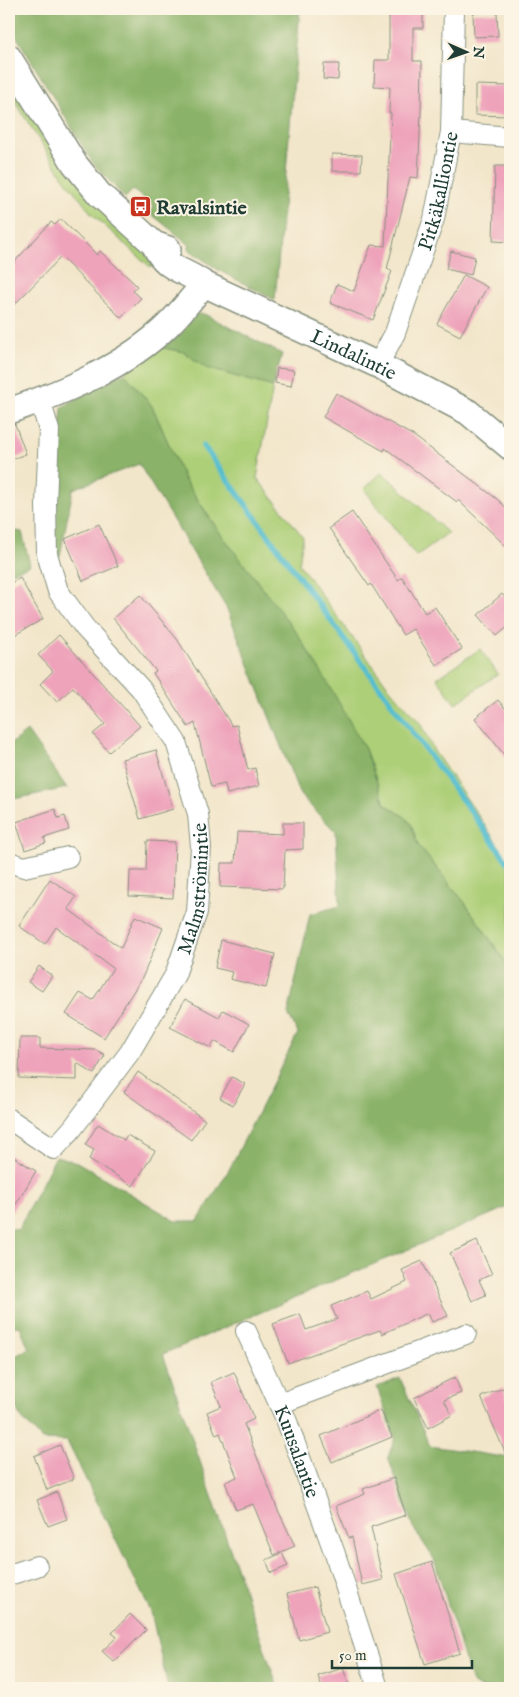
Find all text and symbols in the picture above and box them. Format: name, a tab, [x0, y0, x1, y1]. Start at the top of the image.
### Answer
north arrow	[442, 28, 492, 78]
text: N	[469, 45, 487, 59]
street label: Pitkäkalliontie	[413, 130, 465, 254]
bus stop icon: Ravalsintie	[128, 195, 152, 219]
place label: Ravalsintie	[156, 196, 248, 221]
street label: Lindalintie	[306, 324, 401, 387]
street label: Malmströmintie	[172, 822, 215, 958]
street label: Kuusalantie	[267, 1402, 325, 1502]
scale bar	[332, 1637, 472, 1669]
text: 50 m	[339, 1646, 367, 1665]

